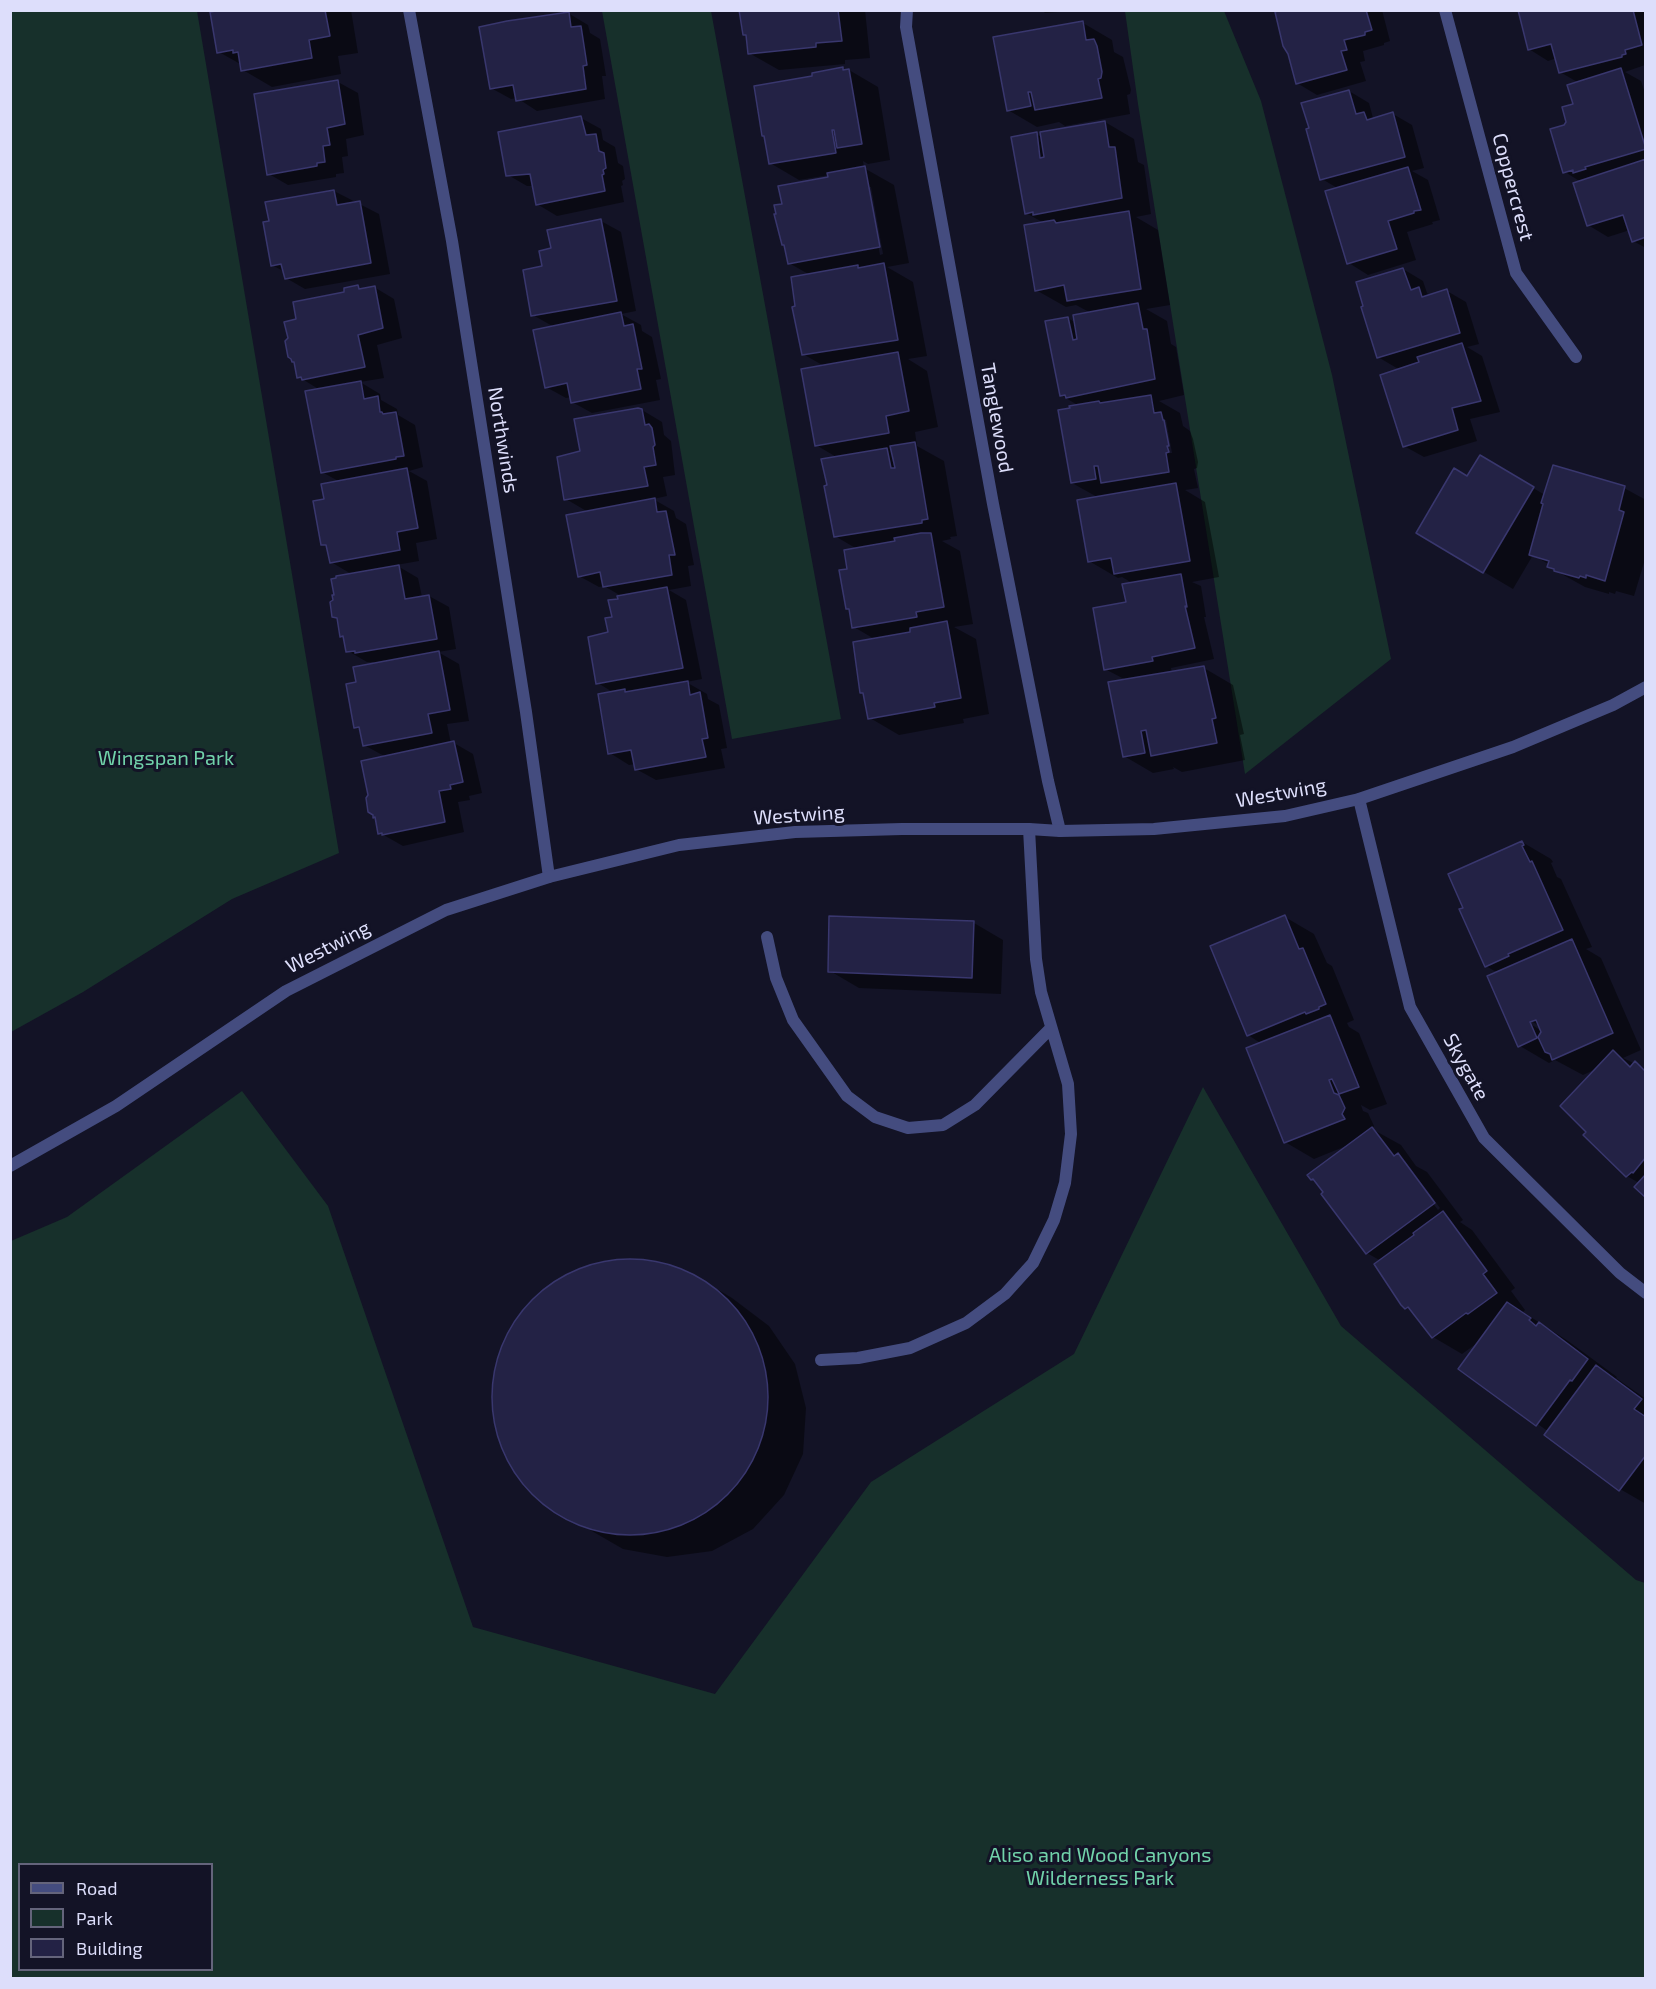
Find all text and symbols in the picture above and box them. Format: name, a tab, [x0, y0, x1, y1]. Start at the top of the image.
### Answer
street label: Coppercrest	[1487, 131, 1539, 243]
street label: Tanglewood	[976, 361, 1018, 475]
street label: Northwinds	[483, 385, 523, 495]
park label: Wingspan Park	[98, 746, 234, 770]
street label: Westwing	[1234, 773, 1328, 813]
street label: Westwing	[753, 800, 845, 830]
street label: Westwing	[282, 916, 374, 978]
street label: Skygate	[1438, 1030, 1494, 1104]
park label: Aliso and Wood Canyons Wilderness Park	[989, 1843, 1211, 1890]
legend	[18, 1863, 213, 1971]
text: Road	[76, 1877, 117, 1899]
text: Park	[76, 1907, 113, 1929]
text: Building	[76, 1937, 143, 1959]

